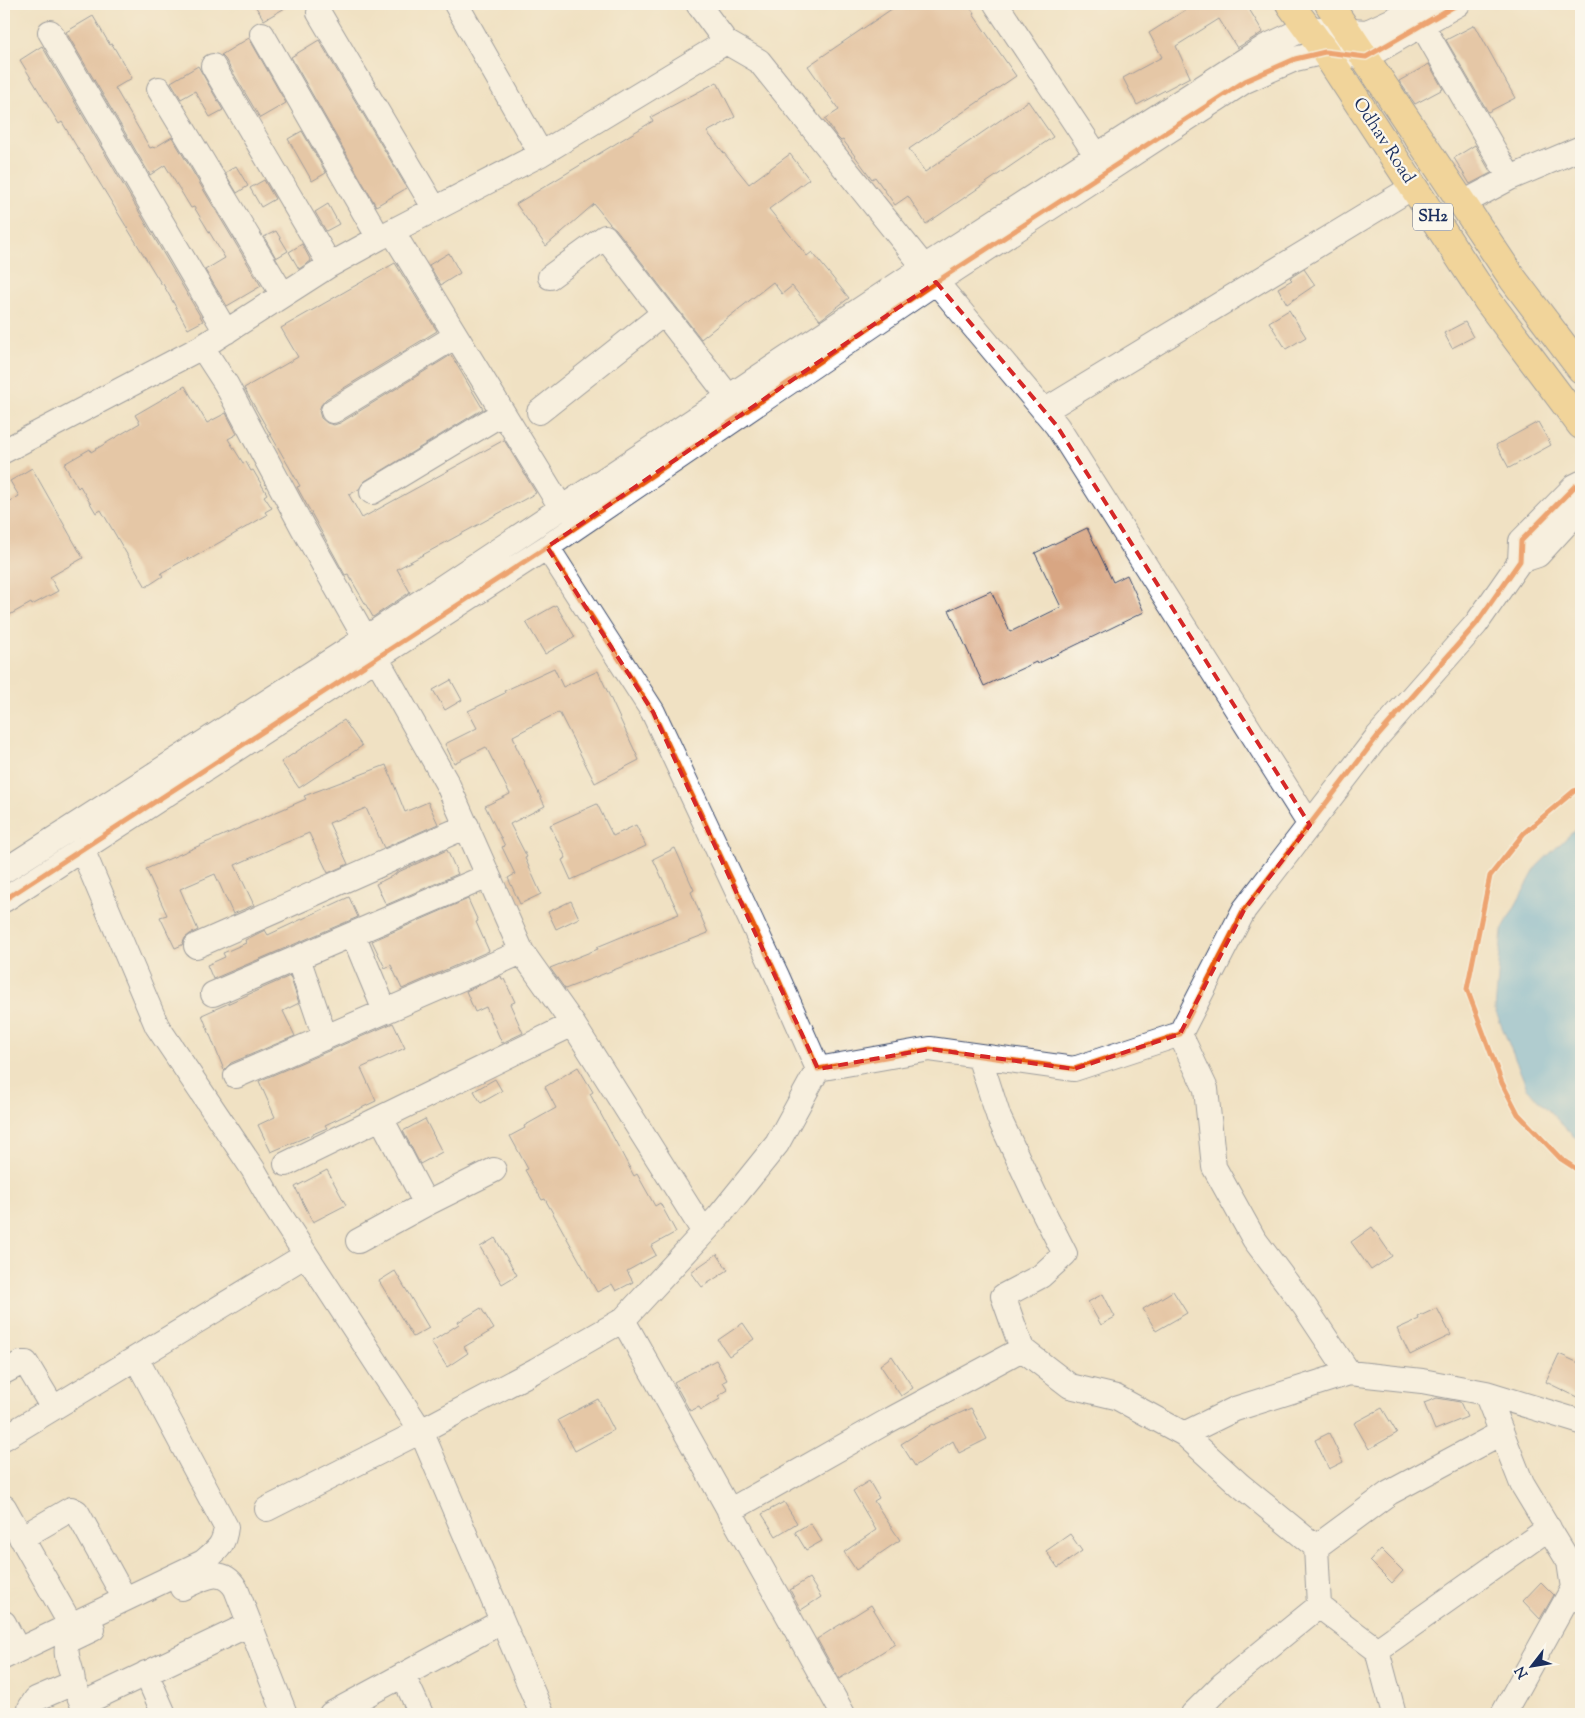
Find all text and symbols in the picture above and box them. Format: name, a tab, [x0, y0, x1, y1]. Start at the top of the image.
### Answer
street label: Odhav Road	[1345, 93, 1421, 189]
road number: SH2	[1413, 203, 1453, 230]
north arrow	[1508, 1640, 1558, 1690]
text: N	[1511, 1662, 1534, 1682]

